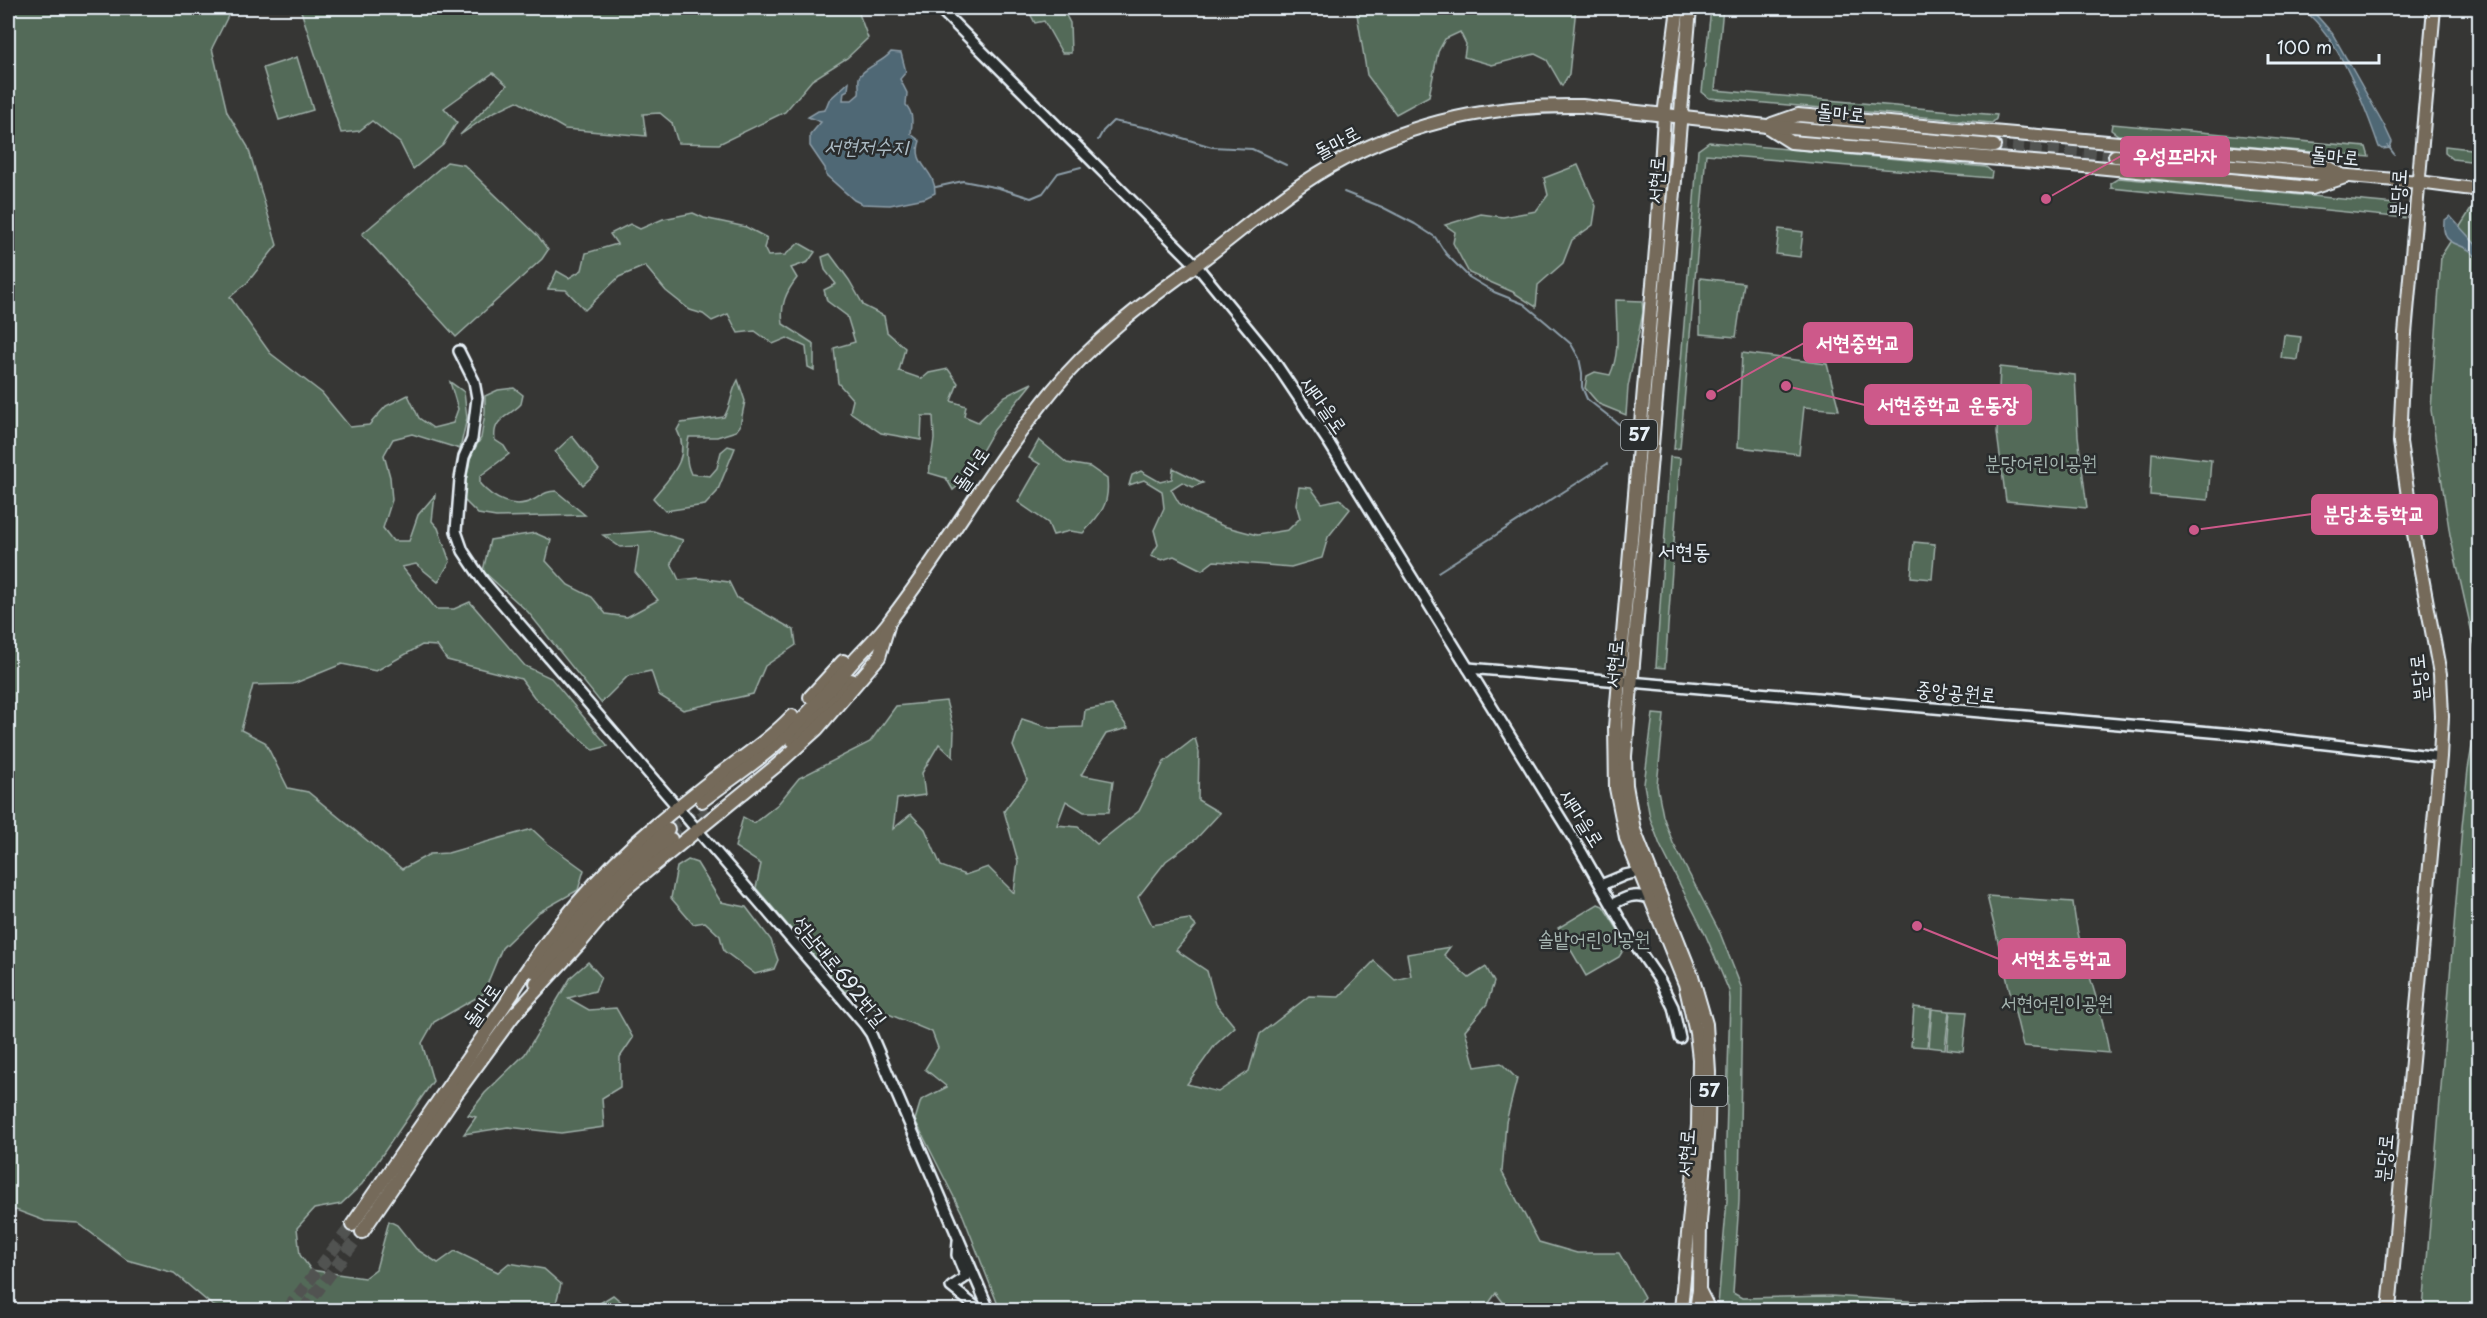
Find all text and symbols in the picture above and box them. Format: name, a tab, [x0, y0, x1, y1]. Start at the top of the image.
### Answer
scale bar	[2268, 27, 2379, 65]
text: 100 m	[2277, 33, 2332, 60]
street label: 돌마로	[1816, 95, 1866, 129]
street label: 돌마로	[1308, 117, 1365, 166]
water label: 서현저수지	[824, 129, 910, 161]
callout: 우성프라자	[2121, 137, 2229, 176]
text: 우성프라자	[2133, 138, 2217, 170]
street label: 돌마로	[2310, 138, 2360, 172]
street label: 서현로	[1638, 155, 1672, 205]
street label: 분당로	[2381, 168, 2413, 218]
callout: 서현중학교	[1804, 323, 1912, 362]
text: 서현중학교	[1816, 325, 1900, 357]
street label: 새마을로	[1294, 369, 1356, 439]
callout: 서현중학교 운동장	[1865, 385, 2031, 424]
text: 서현중학교 운동장	[1877, 387, 2019, 419]
road number: 57	[1621, 420, 1657, 450]
street label: 돌마로	[944, 440, 996, 497]
park label: 분당어린이공원	[1985, 447, 2097, 477]
callout: 분당초등학교	[2312, 495, 2437, 534]
text: 분당초등학교	[2323, 496, 2425, 528]
district label: 서현동	[1657, 533, 1711, 566]
street label: 서현로	[1596, 639, 1630, 689]
street label: 분당로	[2401, 653, 2435, 704]
street label: 중앙공원로	[1915, 673, 1997, 709]
street label: 새마을로	[1553, 782, 1613, 853]
street label: 성남대로692번길	[787, 908, 895, 1032]
park label: 솔밭어린이공원	[1538, 923, 1650, 953]
callout: 서현초등학교	[1999, 939, 2125, 978]
text: 서현초등학교	[2011, 941, 2113, 973]
street label: 돌마로	[455, 976, 507, 1033]
park label: 서현어린이공원	[2001, 987, 2113, 1017]
road number: 57	[1691, 1076, 1727, 1106]
street label: 서현로	[1668, 1128, 1702, 1178]
street label: 분당로	[2366, 1133, 2400, 1183]

